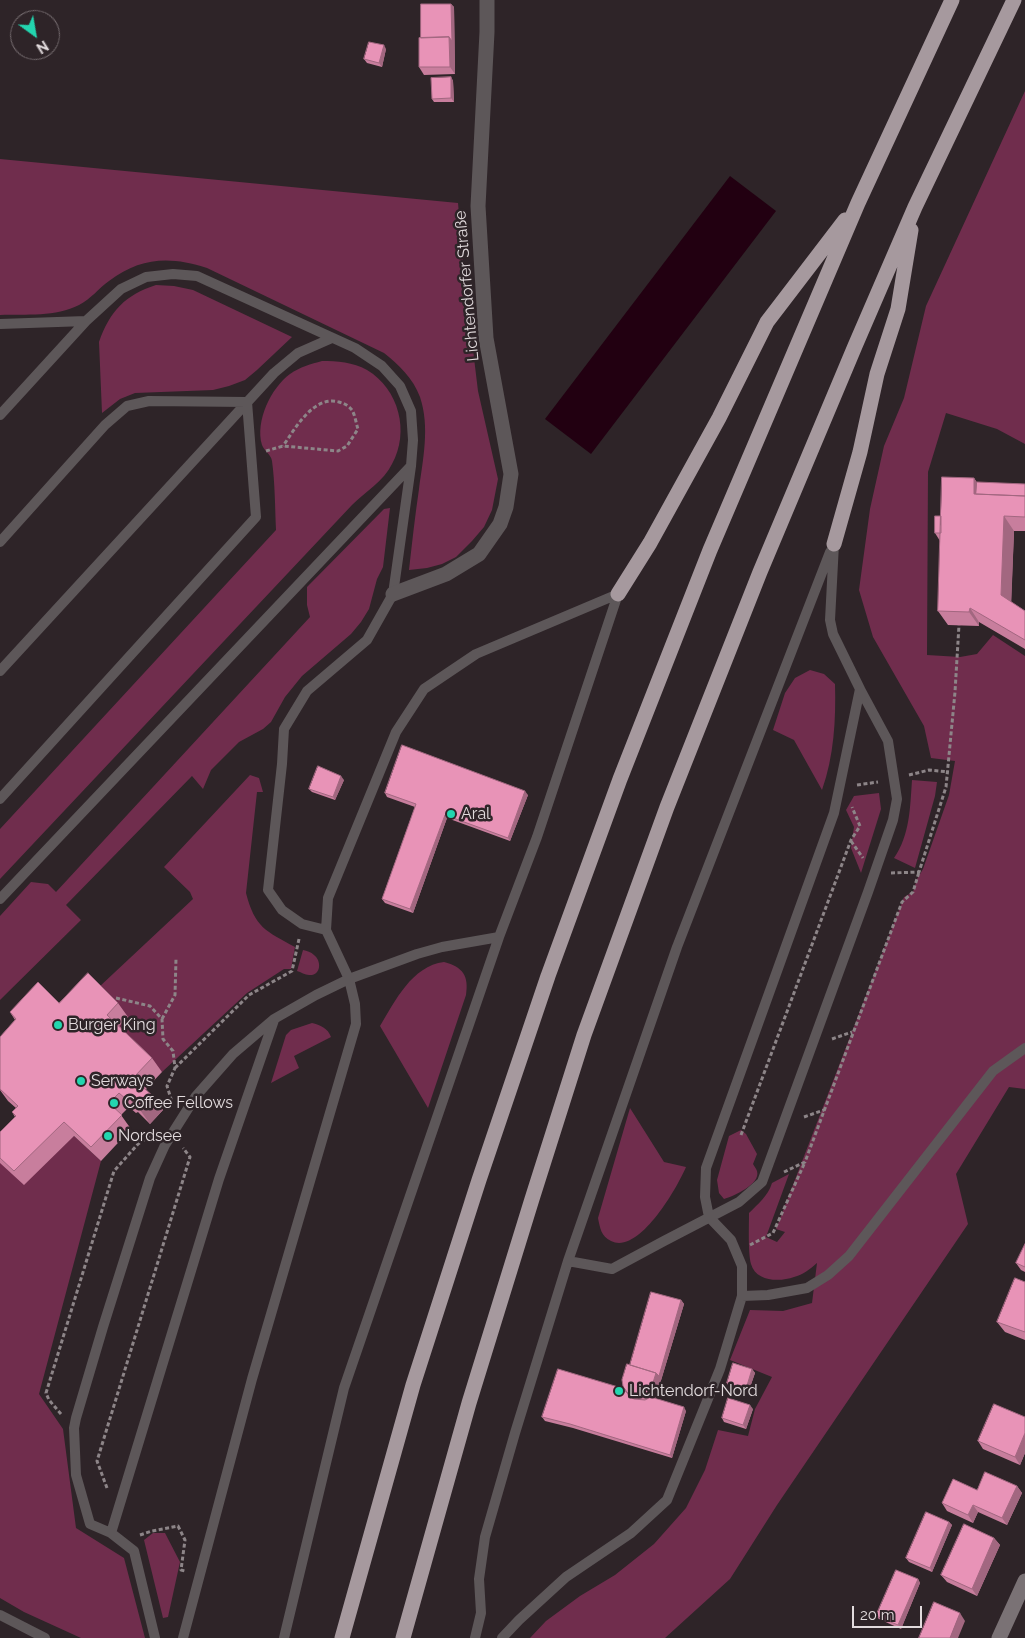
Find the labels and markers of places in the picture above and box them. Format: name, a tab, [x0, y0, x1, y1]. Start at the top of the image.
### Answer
place label: Aral	[461, 804, 490, 824]
marker: Aral	[445, 808, 457, 820]
place label: Burger King	[68, 1015, 156, 1035]
marker: Burger King	[52, 1019, 64, 1031]
place label: Serways	[91, 1071, 153, 1091]
marker: Serways	[75, 1075, 87, 1087]
place label: Coffee Fellows	[124, 1093, 233, 1113]
marker: Coffee Fellows	[108, 1097, 120, 1109]
place label: Nordsee	[118, 1126, 182, 1146]
marker: Nordsee	[102, 1130, 114, 1142]
place label: Lichtendorf-Nord	[629, 1381, 758, 1401]
marker: Lichtendorf-Nord	[613, 1385, 625, 1397]

